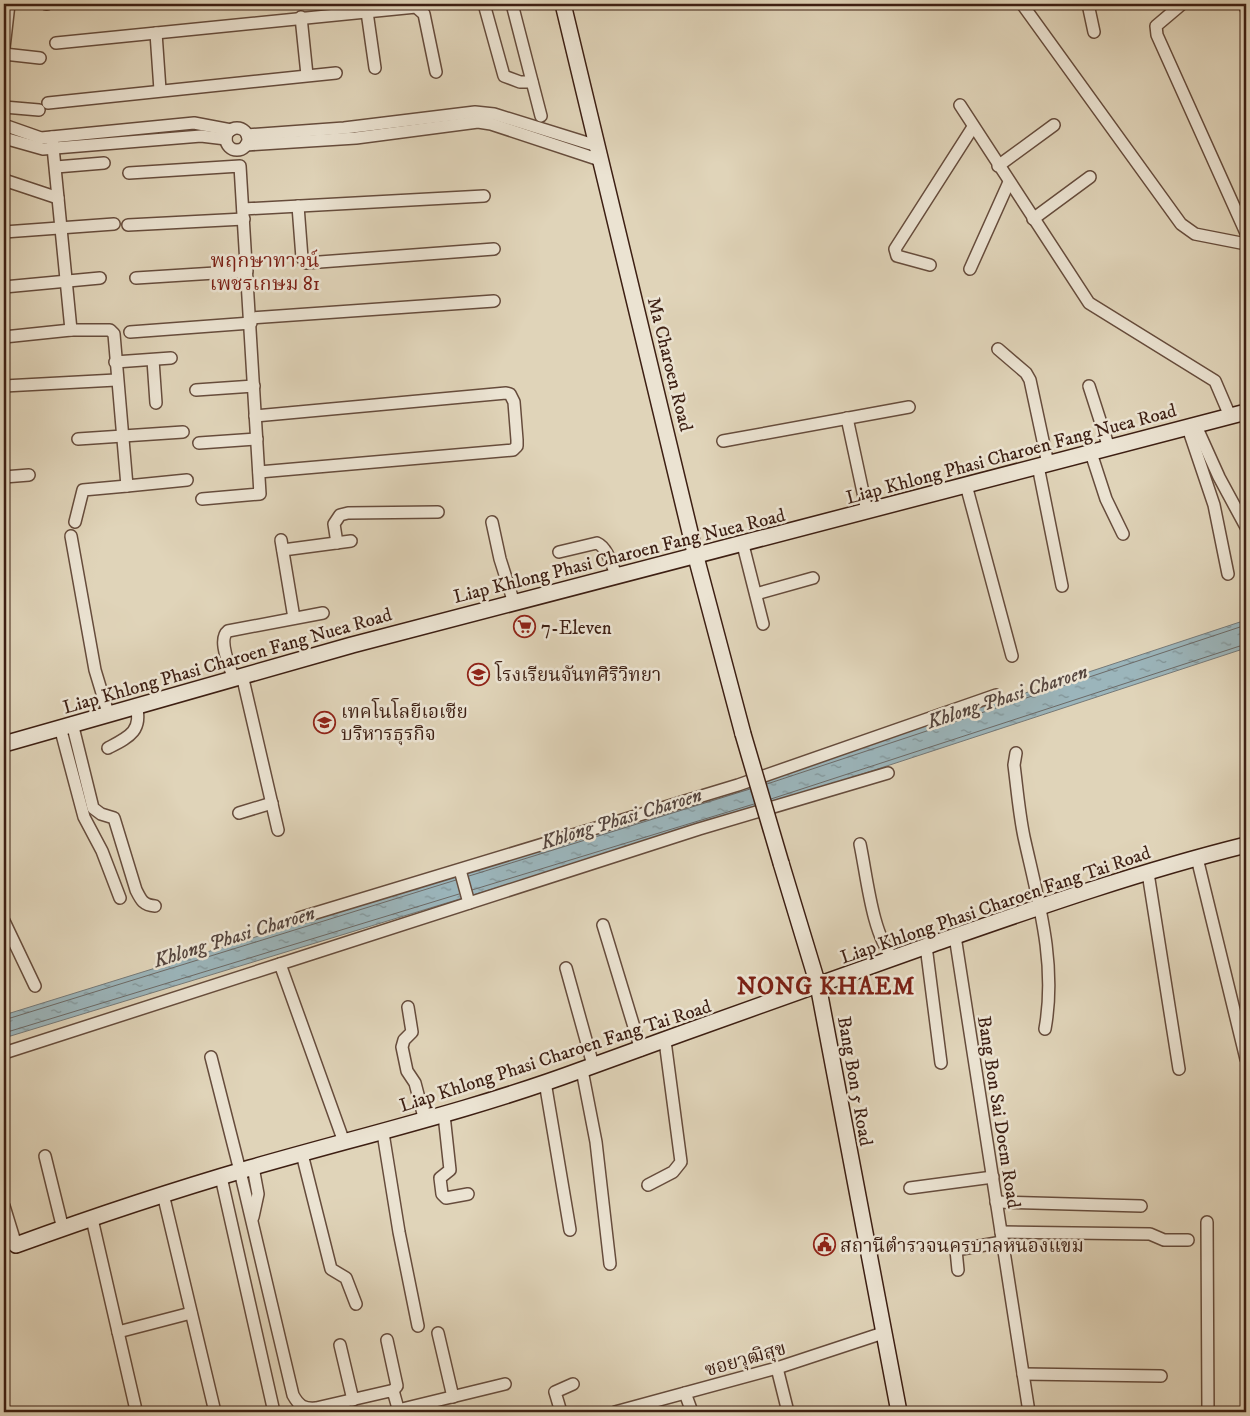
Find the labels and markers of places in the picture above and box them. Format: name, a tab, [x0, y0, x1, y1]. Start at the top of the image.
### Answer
supermarket icon: 7-Eleven	[513, 615, 537, 639]
place label: 7-Eleven	[541, 617, 612, 640]
place label: โรงเรียนจันทศิริวิทยา	[494, 660, 661, 687]
school or university icon: โรงเรียนจันทศิริวิทยา	[467, 662, 491, 686]
place label: เทคโนโลยีเอเชีย บริหารธุรกิจ	[341, 697, 468, 746]
school or university icon: เทคโนโลยีเอเชีย บริหารธุรกิจ	[313, 710, 337, 734]
public building icon: สถานีตำรวจนครบาลหนองแขม	[812, 1233, 836, 1257]
place label: สถานีตำรวจนครบาลหนองแขม	[840, 1235, 1084, 1258]

